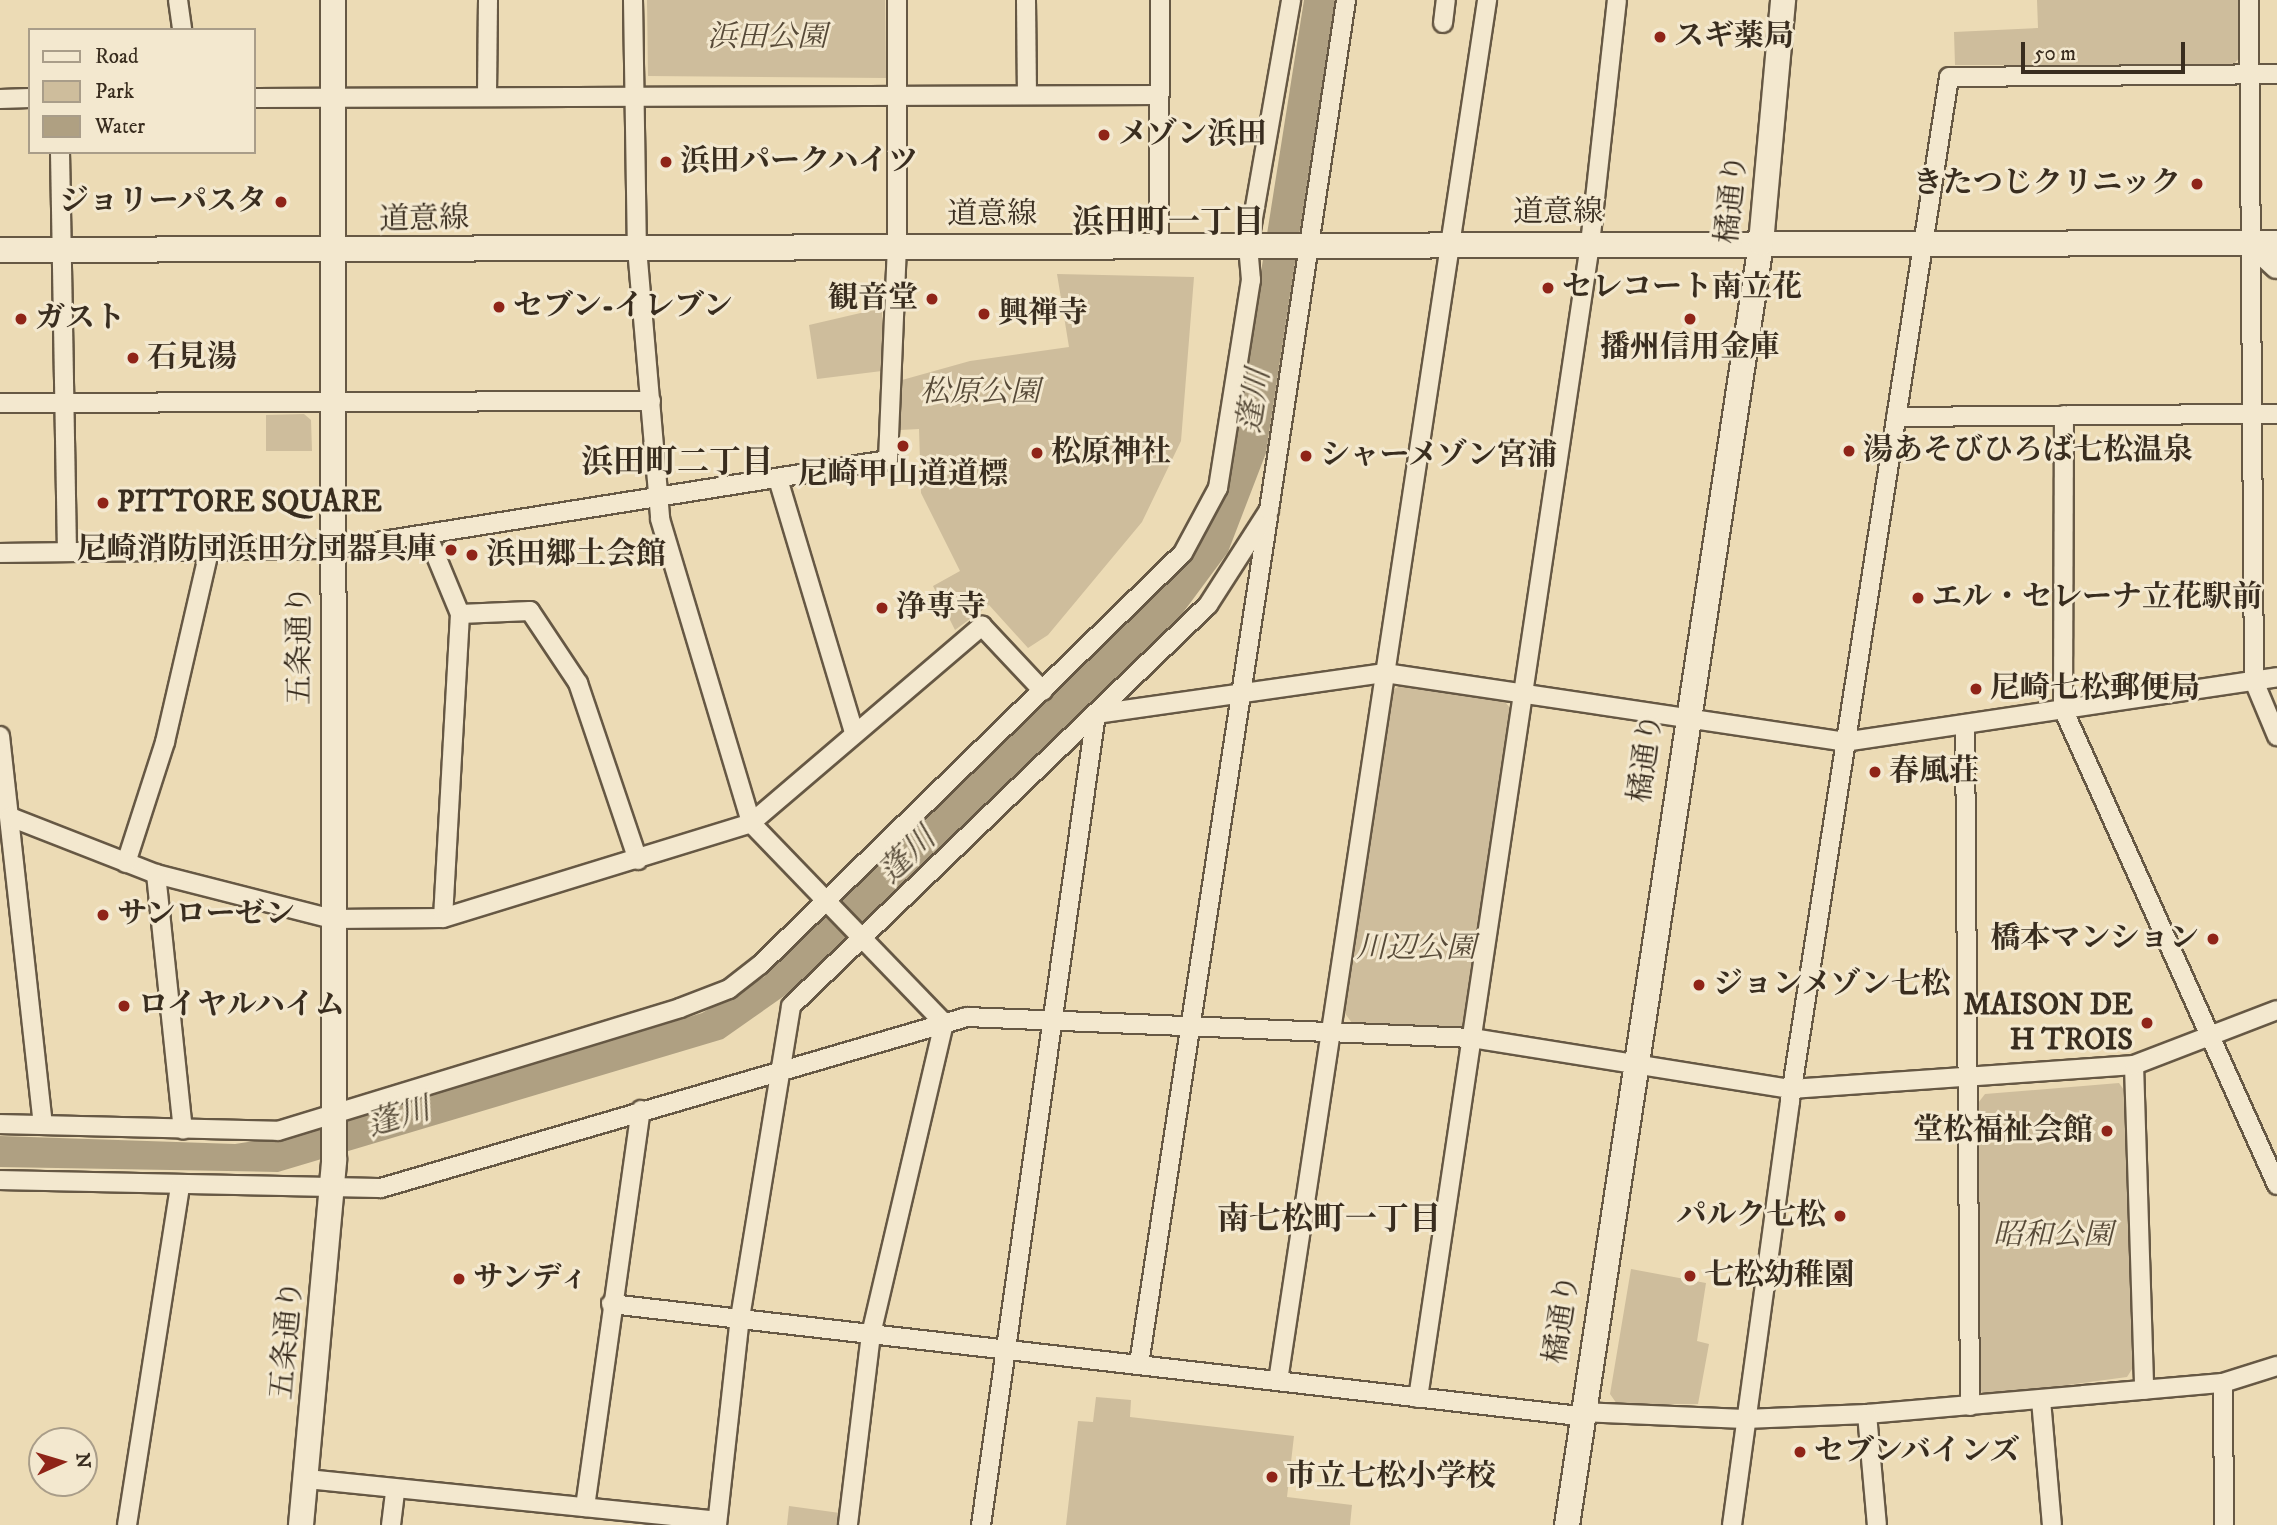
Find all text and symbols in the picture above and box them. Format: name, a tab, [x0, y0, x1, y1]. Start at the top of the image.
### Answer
place label: スギ薬局	[1674, 19, 1794, 55]
park label: 浜田公園	[707, 20, 827, 56]
legend	[28, 28, 256, 154]
scale bar	[2025, 28, 2190, 72]
marker: スギ薬局	[1652, 29, 1668, 45]
text: 50 m	[2034, 41, 2076, 67]
text: Road	[95, 44, 139, 70]
text: Park	[95, 79, 134, 105]
text: Water	[95, 114, 145, 140]
place label: メゾン浜田	[1118, 117, 1268, 153]
marker: メゾン浜田	[1096, 127, 1112, 143]
place label: 浜田パークハイツ	[680, 144, 920, 180]
street label: 橘通り	[1710, 152, 1756, 246]
marker: 浜田パークハイツ	[658, 154, 674, 170]
place label: きたつじクリニック	[1911, 166, 2181, 202]
marker: きたつじクリニック	[2187, 174, 2207, 194]
place label: ジョリーパスタ	[57, 184, 267, 220]
marker: ジョリーパスタ	[273, 194, 289, 210]
street label: 道意線	[1513, 195, 1603, 231]
street label: 道意線	[947, 197, 1037, 233]
street label: 道意線	[379, 201, 469, 239]
district label: 浜田町一丁目	[1072, 204, 1264, 242]
place label: セレコート南立花	[1562, 270, 1802, 306]
marker: セレコート南立花	[1540, 280, 1556, 296]
place label: 観音堂	[828, 281, 918, 317]
place label: セブン-イレブン	[513, 289, 735, 325]
marker: 観音堂	[924, 291, 940, 307]
place label: 興禅寺	[998, 296, 1088, 332]
marker: セブン-イレブン	[491, 299, 507, 315]
place label: ガスト	[35, 301, 125, 337]
marker: 興禅寺	[976, 306, 992, 322]
marker: ガスト	[13, 311, 29, 327]
marker: 播州信用金庫	[1682, 311, 1698, 327]
place label: 播州信用金庫	[1600, 330, 1780, 366]
place label: 石見湯	[147, 340, 237, 376]
marker: 石見湯	[125, 350, 141, 366]
water label: 蓬川	[1231, 366, 1279, 436]
park label: 松原公園	[920, 375, 1040, 411]
place label: 湯あそびひろば七松温泉	[1863, 433, 2193, 469]
place label: 松原神社	[1051, 435, 1171, 471]
marker: 尼崎甲山道道標	[895, 438, 911, 454]
place label: シャーメゾン宮浦	[1320, 438, 1560, 474]
marker: 湯あそびひろば七松温泉	[1841, 443, 1857, 459]
district label: 浜田町二丁目	[581, 444, 773, 482]
marker: 松原神社	[1029, 445, 1045, 461]
marker: シャーメゾン宮浦	[1298, 448, 1314, 464]
place label: 尼崎甲山道道標	[798, 457, 1008, 493]
place label: PITTORE SQUARE	[117, 485, 382, 521]
marker: PITTORE SQUARE	[95, 495, 111, 511]
place label: 尼崎消防団浜田分団器具庫	[77, 532, 437, 568]
place label: 浜田郷土会館	[486, 537, 666, 573]
marker: 尼崎消防団浜田分団器具庫	[443, 542, 459, 558]
marker: 浜田郷土会館	[464, 547, 480, 563]
place label: エル・セレーナ立花駅前	[1932, 580, 2262, 616]
street label: 五条通り	[283, 585, 319, 705]
place label: 浄専寺	[896, 590, 986, 626]
marker: エル・セレーナ立花駅前	[1910, 590, 1926, 606]
marker: 浄専寺	[874, 600, 890, 616]
place label: 尼崎七松郵便局	[1990, 671, 2200, 707]
marker: 尼崎七松郵便局	[1968, 681, 1984, 697]
street label: 橘通り	[1623, 711, 1671, 805]
place label: 春風荘	[1889, 754, 1979, 790]
marker: 春風荘	[1867, 764, 1883, 780]
water label: 蓬川	[872, 820, 944, 892]
place label: サンローゼン	[117, 897, 297, 933]
marker: サンローゼン	[95, 907, 111, 923]
place label: 橋本マンション	[1989, 921, 2199, 957]
park label: 川辺公園	[1356, 931, 1476, 967]
marker: 橋本マンション	[2205, 931, 2221, 947]
place label: ジョンメゾン七松	[1713, 967, 1953, 1003]
marker: ジョンメゾン七松	[1691, 977, 1707, 993]
place label: ロイヤルハイム	[138, 988, 348, 1024]
place label: MAISON DE H TROIS	[1963, 988, 2133, 1058]
marker: ロイヤルハイム	[116, 998, 132, 1014]
marker: MAISON DE H TROIS	[2139, 1015, 2155, 1031]
water label: 蓬川	[363, 1090, 435, 1146]
place label: 堂松福祉会館	[1913, 1113, 2093, 1149]
marker: 堂松福祉会館	[2099, 1123, 2115, 1139]
place label: パルク七松	[1676, 1198, 1826, 1234]
district label: 南七松町一丁目	[1217, 1201, 1441, 1239]
marker: パルク七松	[1832, 1208, 1848, 1224]
park label: 昭和公園	[1993, 1218, 2113, 1254]
place label: 七松幼稚園	[1704, 1258, 1854, 1294]
place label: サンディ	[473, 1261, 593, 1297]
marker: 七松幼稚園	[1682, 1268, 1698, 1284]
marker: サンディ	[451, 1271, 467, 1287]
street label: 橘通り	[1538, 1272, 1588, 1366]
street label: 五条通り	[265, 1279, 311, 1401]
north arrow	[28, 1427, 98, 1497]
place label: セブンバインズ	[1814, 1434, 2024, 1470]
marker: セブンバインズ	[1792, 1444, 1808, 1460]
text: N	[70, 1452, 94, 1469]
place label: 市立七松小学校	[1286, 1459, 1496, 1495]
marker: 市立七松小学校	[1264, 1469, 1280, 1485]

